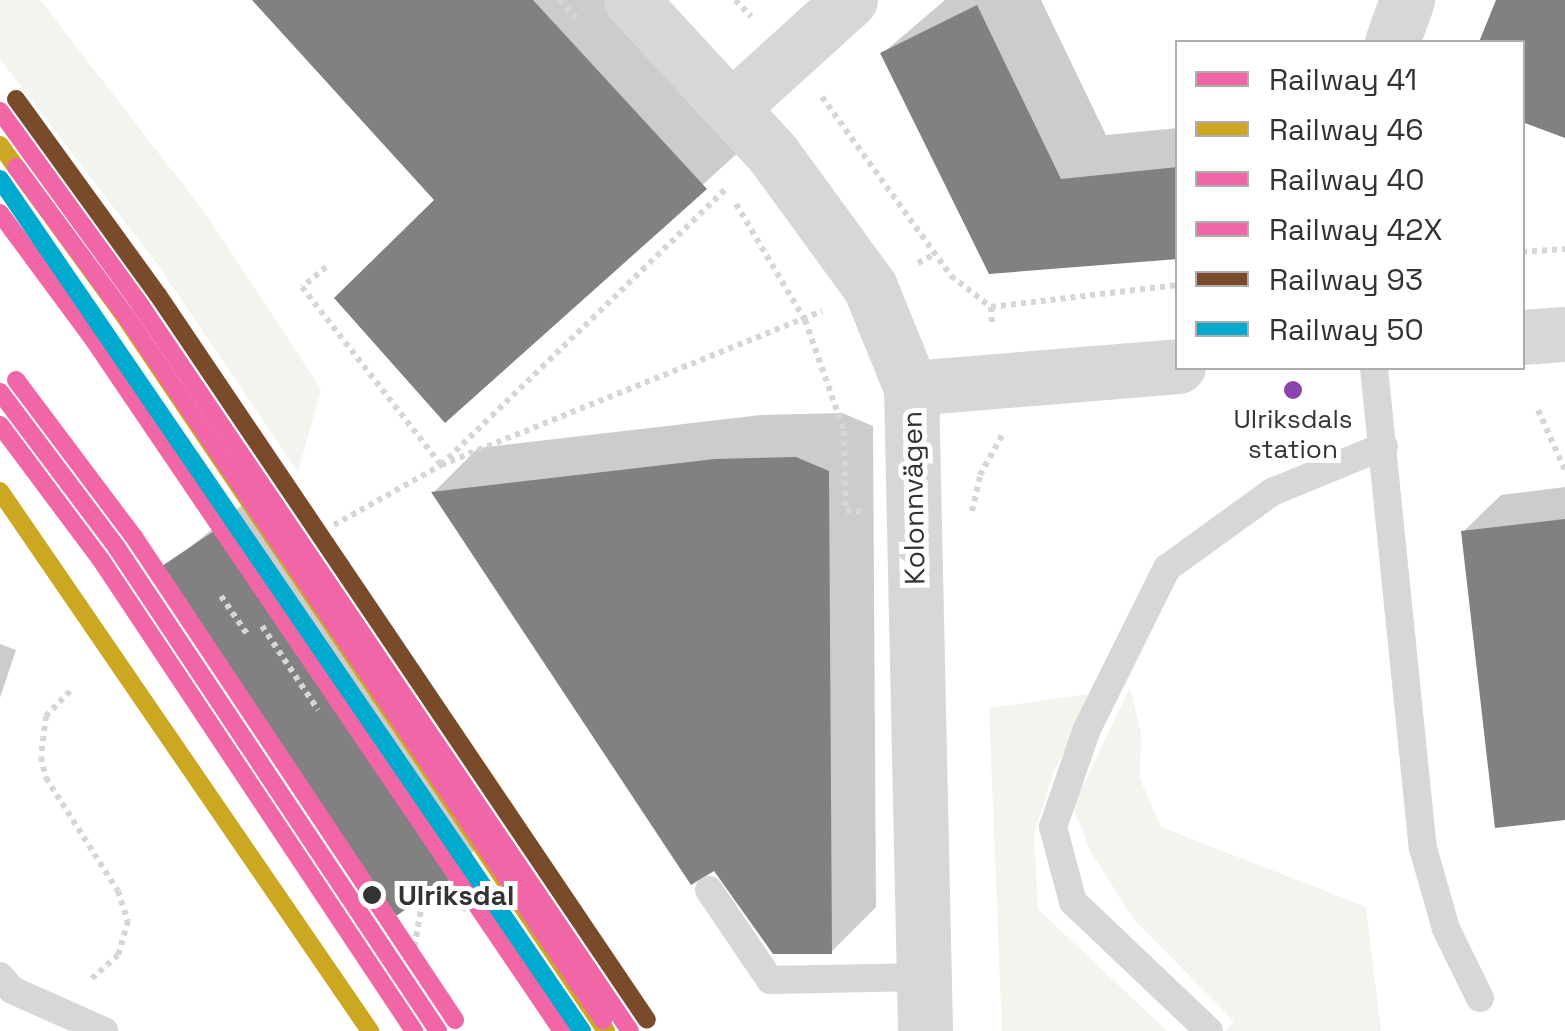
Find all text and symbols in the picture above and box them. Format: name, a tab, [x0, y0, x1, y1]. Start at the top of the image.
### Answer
legend	[1175, 40, 1525, 370]
text: Railway 41	[1269, 60, 1417, 99]
text: Railway 46	[1269, 110, 1424, 149]
text: Railway 40	[1269, 160, 1425, 199]
text: Railway 42X	[1269, 210, 1443, 249]
text: Railway 93	[1269, 260, 1423, 299]
text: Railway 50	[1269, 310, 1424, 349]
marker: Ulriksdals station	[1283, 380, 1303, 400]
place label: Ulriksdals station	[1234, 404, 1352, 466]
street label: Kolonnvägen	[895, 411, 931, 585]
marker: Ulriksdal	[355, 878, 389, 912]
place label: Ulriksdal	[398, 878, 514, 912]

